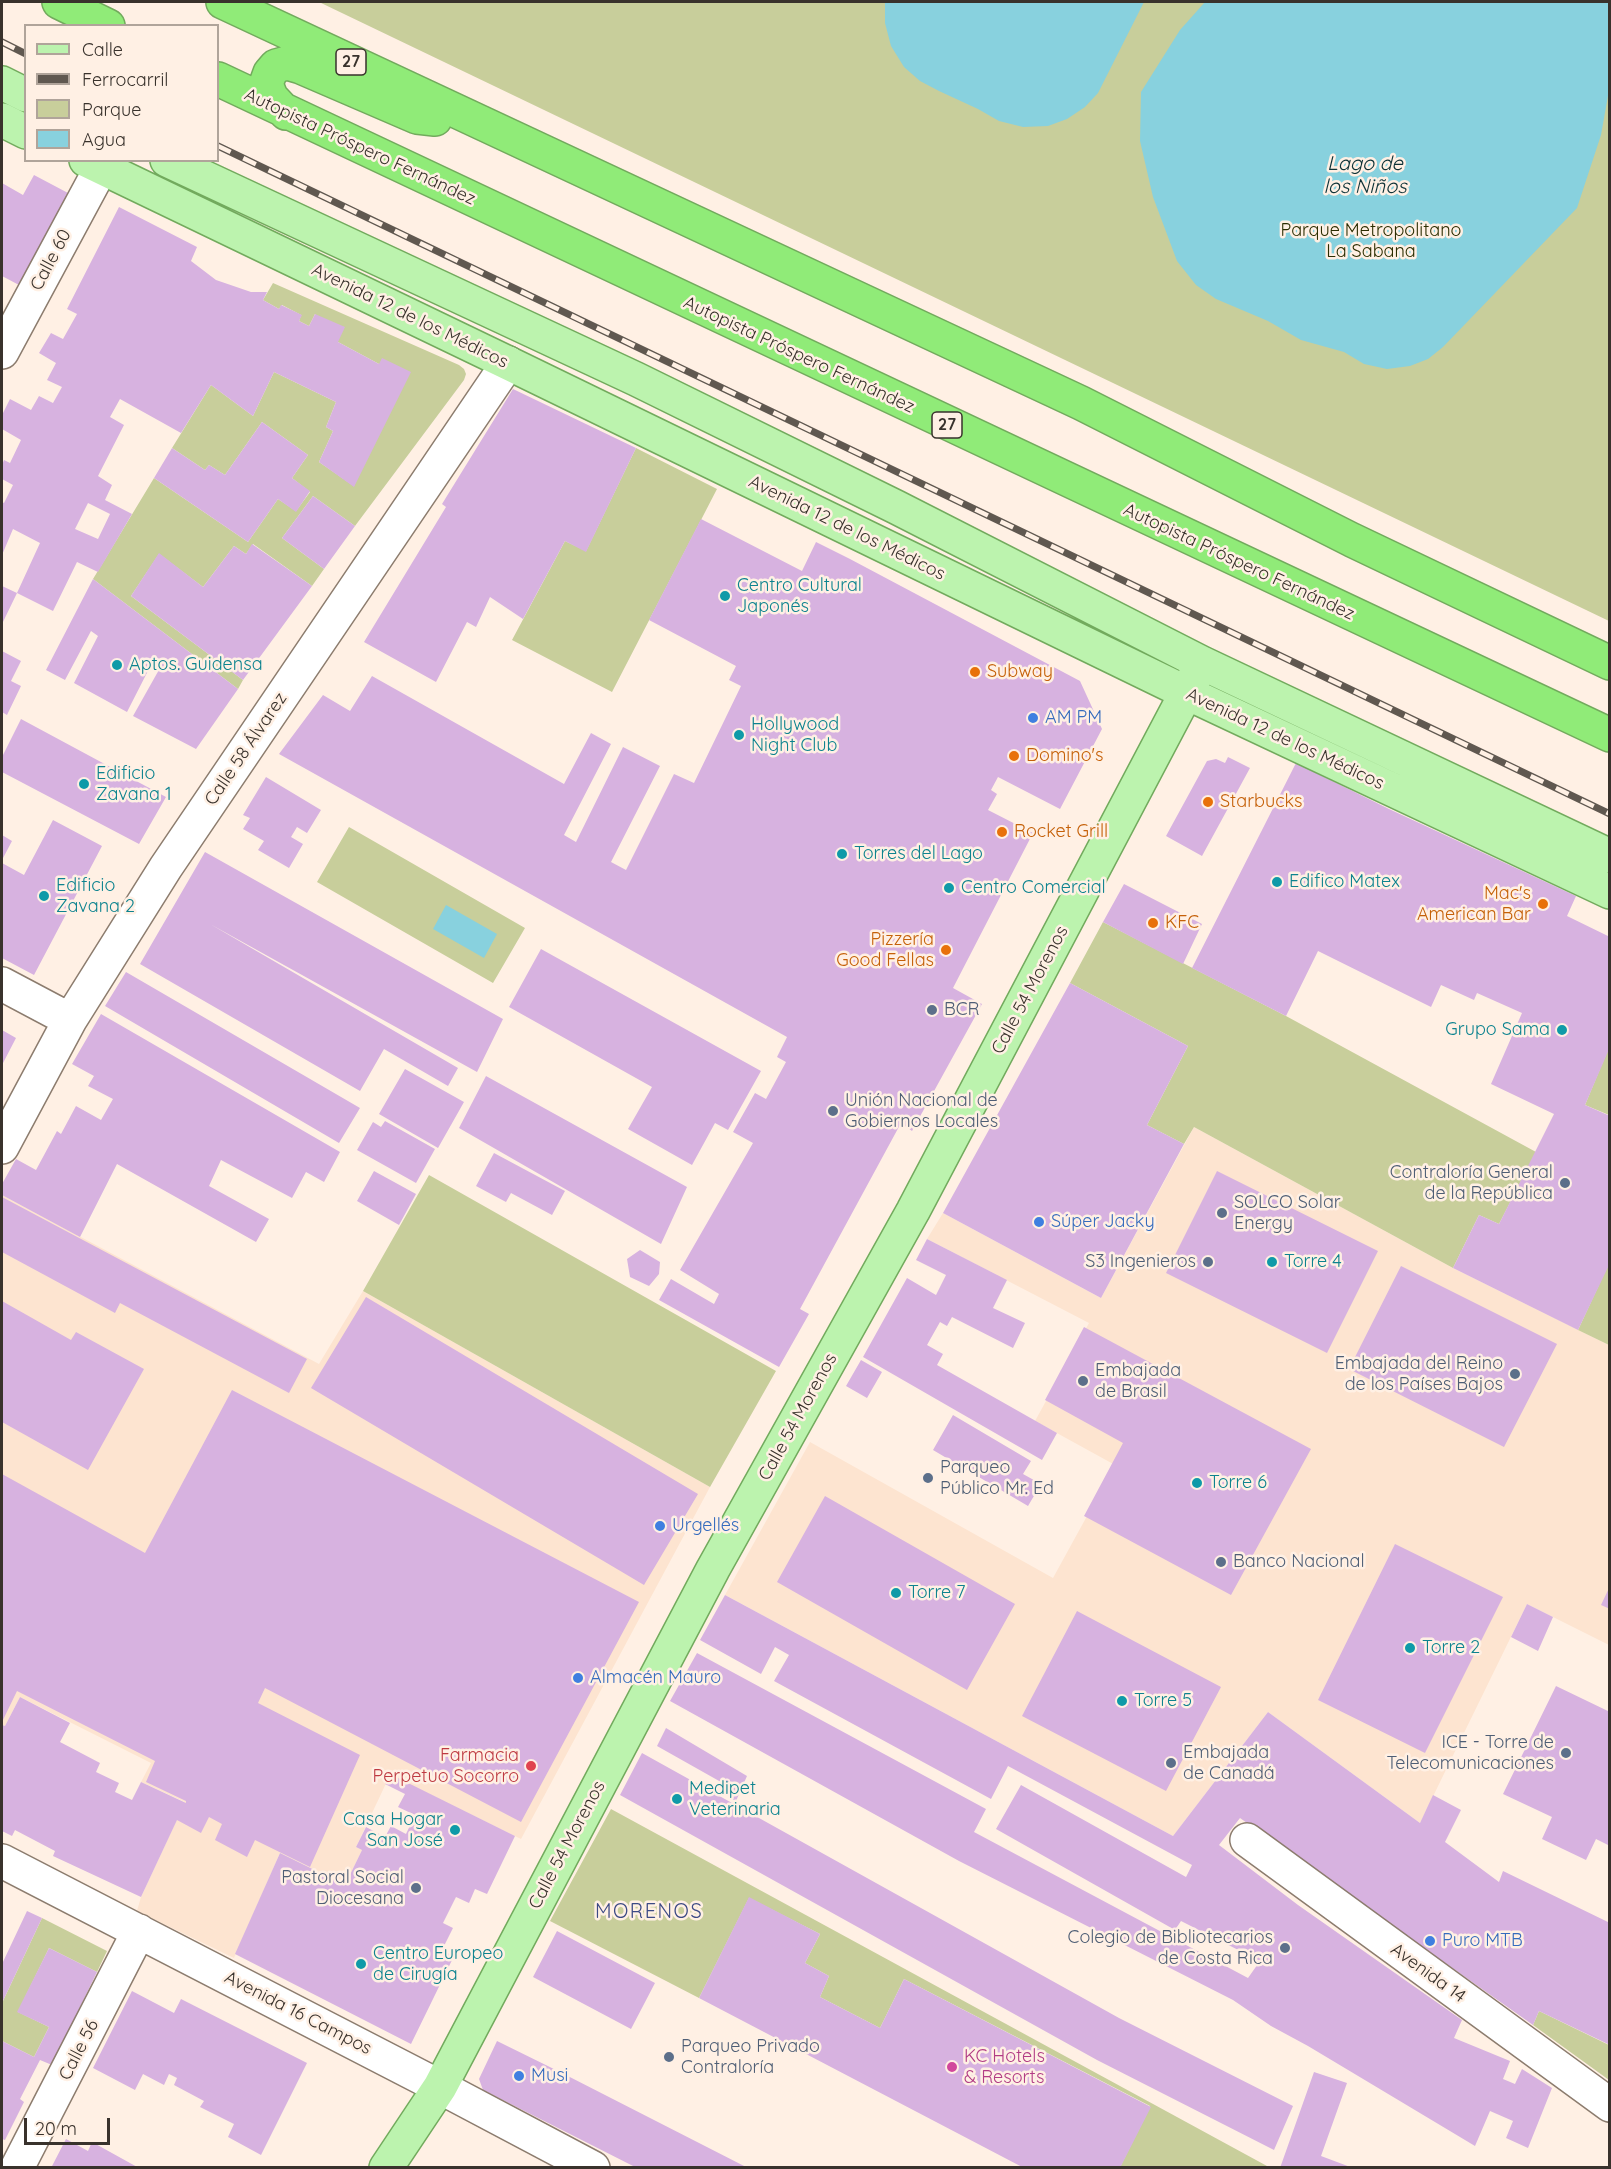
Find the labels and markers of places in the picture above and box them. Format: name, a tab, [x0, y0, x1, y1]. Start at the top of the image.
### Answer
place label: Centro Cultural Japonés	[737, 575, 862, 618]
marker: Centro Cultural Japonés	[718, 589, 732, 603]
place label: Aptos. Guidensa	[129, 654, 263, 676]
marker: Aptos. Guidensa	[110, 658, 124, 672]
place label: Subway	[987, 661, 1053, 683]
marker: Subway	[968, 665, 982, 679]
place label: AM PM	[1045, 707, 1102, 729]
marker: AM PM	[1026, 711, 1040, 725]
place label: Hollywood Night Club	[751, 714, 839, 756]
marker: Hollywood Night Club	[732, 728, 746, 742]
place label: Domino's	[1026, 745, 1103, 767]
marker: Domino's	[1007, 749, 1021, 763]
place label: Edificio Zavana 1	[96, 763, 172, 806]
marker: Edificio Zavana 1	[77, 777, 91, 791]
place label: Starbucks	[1220, 791, 1303, 813]
marker: Starbucks	[1201, 795, 1215, 809]
place label: Rocket Grill	[1014, 821, 1108, 843]
marker: Rocket Grill	[995, 825, 1009, 839]
place label: Torres del Lago	[854, 843, 983, 865]
marker: Torres del Lago	[835, 847, 849, 861]
place label: Edifico Matex	[1289, 871, 1400, 893]
place label: Edificio Zavana 2	[56, 875, 135, 918]
marker: Edifico Matex	[1270, 875, 1284, 889]
place label: Centro Comercial	[961, 877, 1106, 899]
marker: Centro Comercial	[942, 881, 956, 895]
place label: Mac's American Bar	[1417, 883, 1531, 926]
marker: Edificio Zavana 2	[37, 889, 51, 903]
marker: Mac's American Bar	[1536, 897, 1550, 911]
place label: KFC	[1165, 912, 1199, 934]
marker: KFC	[1146, 916, 1160, 930]
place label: Pizzería Good Fellas	[836, 929, 934, 972]
marker: Pizzería Good Fellas	[939, 943, 953, 957]
place label: BCR	[944, 999, 980, 1021]
marker: BCR	[925, 1003, 939, 1017]
place label: Grupo Sama	[1445, 1019, 1550, 1041]
marker: Grupo Sama	[1555, 1023, 1569, 1037]
place label: Unión Nacional de Gobiernos Locales	[845, 1090, 998, 1132]
marker: Unión Nacional de Gobiernos Locales	[826, 1104, 840, 1118]
place label: Contraloría General de la República	[1390, 1162, 1553, 1204]
marker: Contraloría General de la República	[1558, 1176, 1572, 1190]
place label: SOLCO Solar Energy	[1234, 1192, 1341, 1234]
marker: SOLCO Solar Energy	[1215, 1206, 1229, 1220]
place label: Súper Jacky	[1051, 1211, 1155, 1233]
marker: Súper Jacky	[1032, 1215, 1046, 1229]
place label: S3 Ingenieros	[1085, 1251, 1196, 1273]
place label: Torre 4	[1284, 1251, 1342, 1273]
marker: S3 Ingenieros	[1201, 1255, 1215, 1269]
marker: Torre 4	[1265, 1255, 1279, 1269]
place label: Embajada del Reino de los Países Bajos	[1335, 1353, 1503, 1396]
place label: Embajada de Brasil	[1095, 1360, 1181, 1402]
marker: Embajada del Reino de los Países Bajos	[1508, 1367, 1522, 1381]
marker: Embajada de Brasil	[1076, 1374, 1090, 1388]
place label: Parqueo Público Mr. Ed	[940, 1457, 1054, 1500]
marker: Parqueo Público Mr. Ed	[921, 1471, 935, 1485]
place label: Torre 6	[1209, 1472, 1267, 1494]
marker: Torre 6	[1190, 1476, 1204, 1490]
place label: Urgellés	[672, 1515, 739, 1537]
marker: Urgellés	[653, 1519, 667, 1533]
place label: Banco Nacional	[1233, 1551, 1365, 1573]
marker: Banco Nacional	[1214, 1555, 1228, 1569]
place label: Torre 7	[908, 1582, 965, 1604]
marker: Torre 7	[889, 1586, 903, 1600]
place label: Torre 2	[1422, 1637, 1480, 1659]
marker: Torre 2	[1403, 1641, 1417, 1655]
place label: Almacén Mauro	[590, 1667, 721, 1689]
marker: Almacén Mauro	[571, 1671, 585, 1685]
place label: Torre 5	[1134, 1690, 1192, 1712]
marker: Torre 5	[1115, 1694, 1129, 1708]
place label: ICE - Torre de Telecomunicaciones	[1387, 1732, 1554, 1774]
place label: Embajada de Canadá	[1183, 1742, 1275, 1784]
place label: Farmacia Perpetuo Socorro	[373, 1745, 519, 1788]
marker: ICE - Torre de Telecomunicaciones	[1559, 1746, 1573, 1760]
marker: Embajada de Canadá	[1164, 1756, 1178, 1770]
marker: Farmacia Perpetuo Socorro	[524, 1759, 538, 1773]
place label: Medipet Veterinaria	[689, 1778, 781, 1820]
marker: Medipet Veterinaria	[670, 1792, 684, 1806]
place label: Casa Hogar San José	[343, 1809, 443, 1852]
marker: Casa Hogar San José	[448, 1823, 462, 1837]
place label: Pastoral Social Diocesana	[281, 1867, 404, 1910]
marker: Pastoral Social Diocesana	[409, 1881, 423, 1895]
place label: Colegio de Bibliotecarios de Costa Rica	[1068, 1927, 1273, 1970]
place label: Puro MTB	[1442, 1930, 1523, 1952]
marker: Puro MTB	[1423, 1934, 1437, 1948]
marker: Colegio de Bibliotecarios de Costa Rica	[1278, 1941, 1292, 1955]
place label: Centro Europeo de Cirugía	[373, 1943, 503, 1986]
marker: Centro Europeo de Cirugía	[354, 1957, 368, 1971]
place label: Parqueo Privado Contraloría	[681, 2036, 820, 2078]
place label: KC Hotels & Resorts	[964, 2046, 1045, 2088]
marker: Parqueo Privado Contraloría	[662, 2050, 676, 2064]
marker: KC Hotels & Resorts	[945, 2060, 959, 2074]
place label: Musi	[531, 2065, 568, 2087]
marker: Musi	[512, 2069, 526, 2083]

